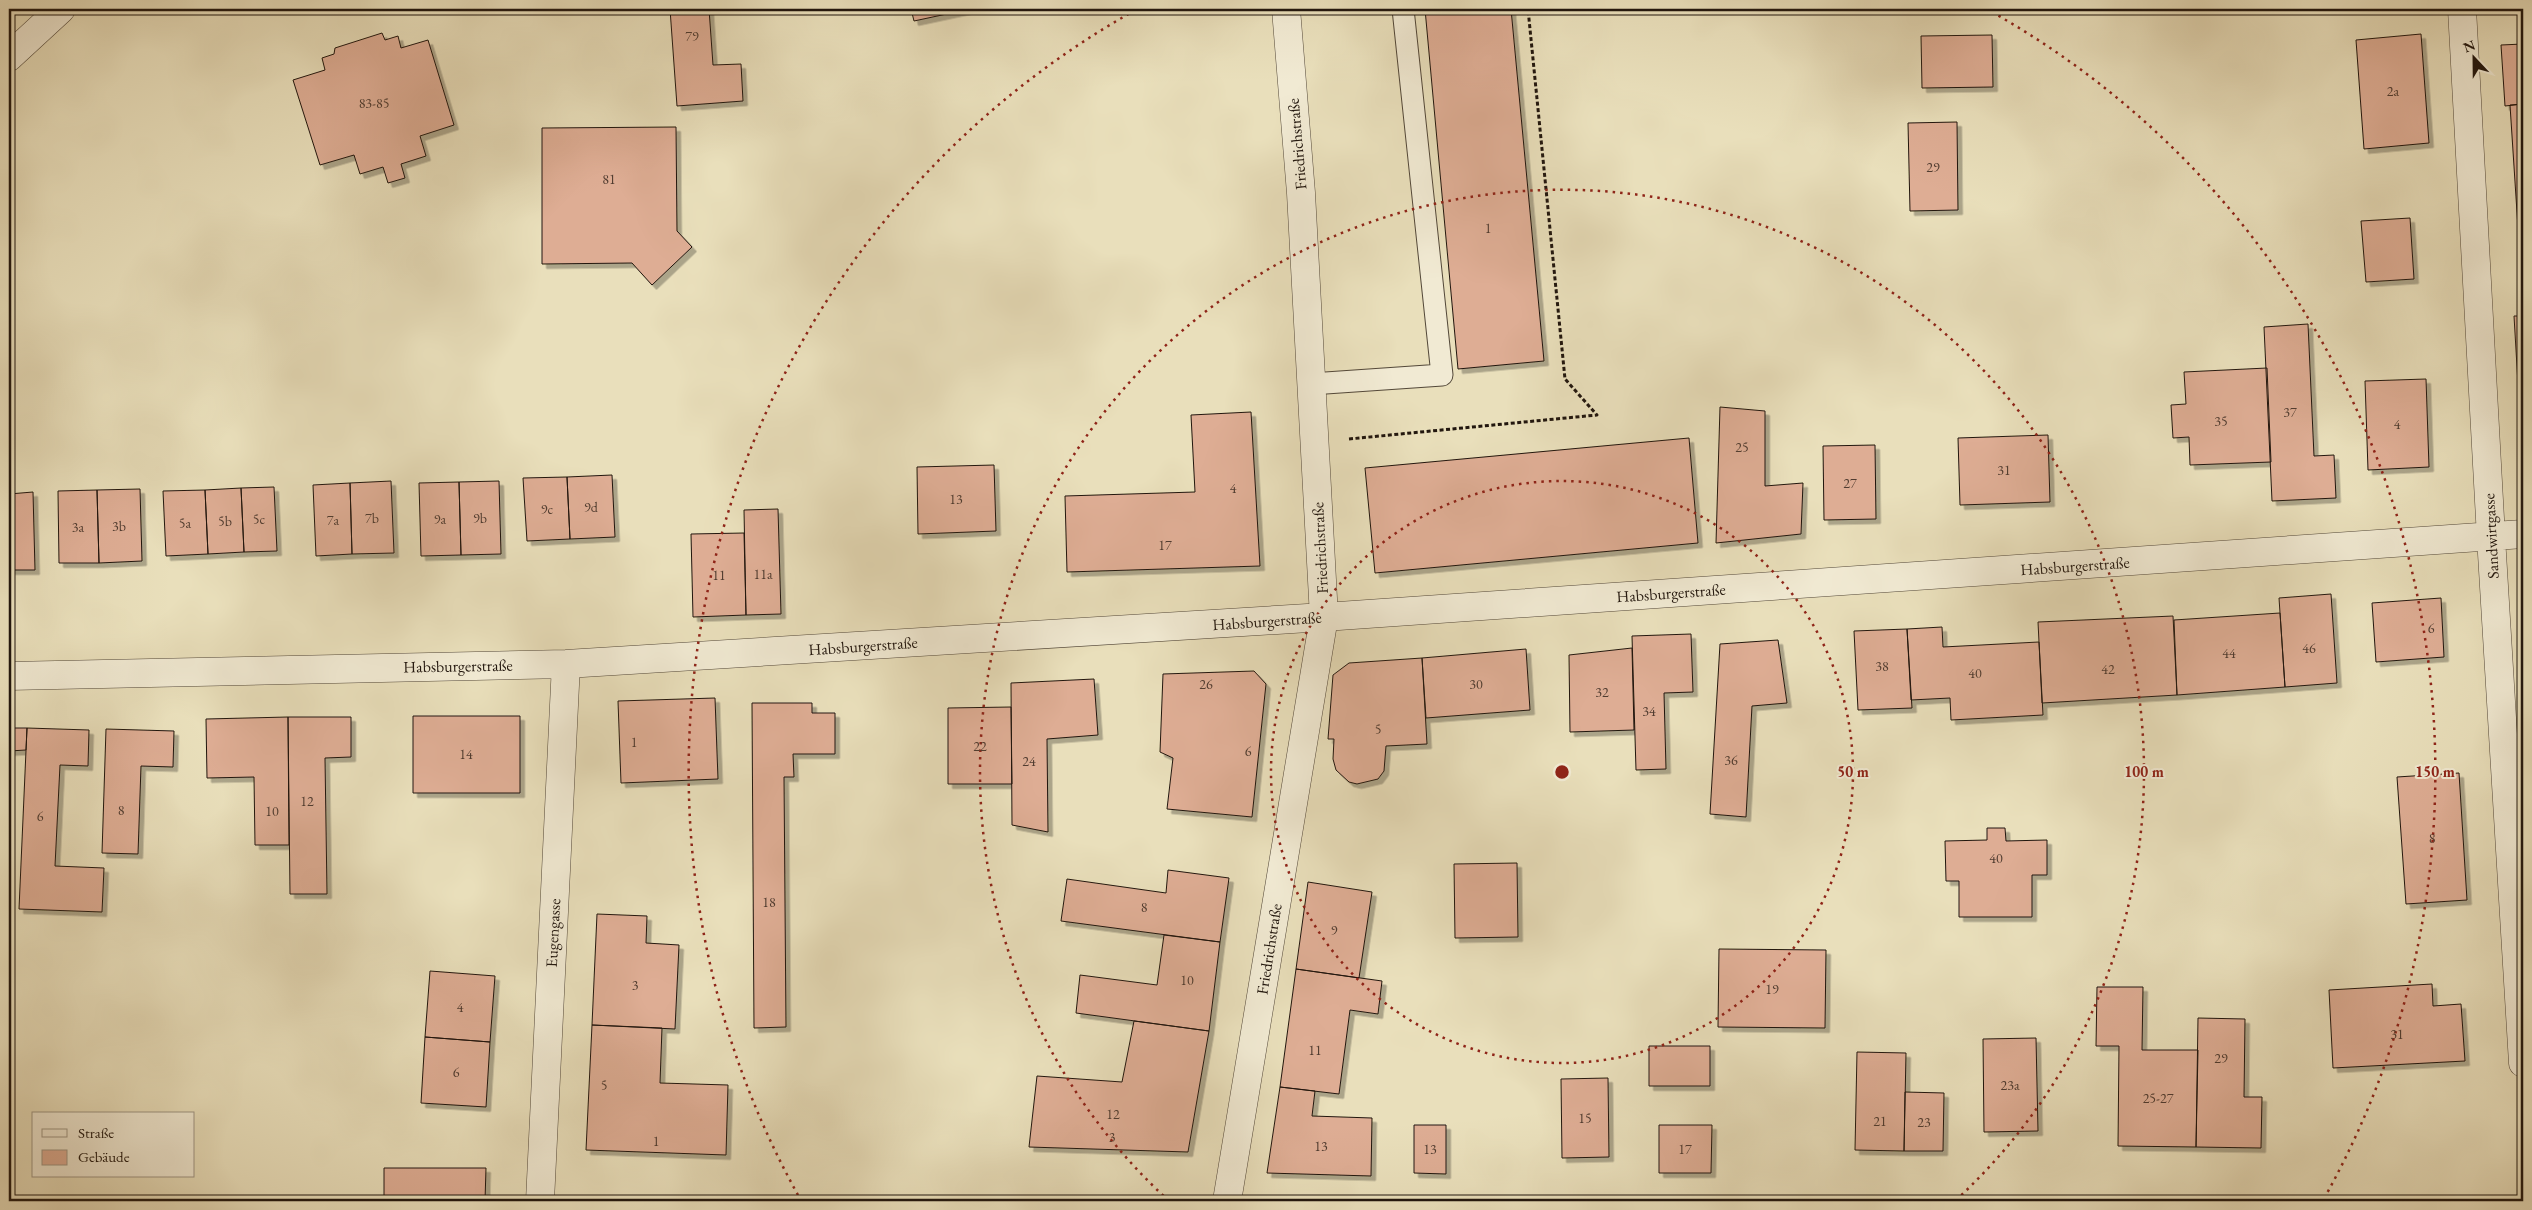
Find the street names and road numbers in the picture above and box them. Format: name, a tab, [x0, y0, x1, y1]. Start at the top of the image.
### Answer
street label: Friedrichstraße	[1283, 97, 1311, 191]
street label: Sandwirtgasse	[2478, 493, 2504, 579]
street label: Friedrichstraße	[1307, 502, 1333, 594]
street label: Habsburgerstraße	[2020, 552, 2130, 580]
street label: Habsburgerstraße	[1616, 579, 1726, 607]
street label: Habsburgerstraße	[1212, 607, 1322, 635]
street label: Habsburgerstraße	[808, 632, 918, 660]
street label: Habsburgerstraße	[403, 655, 513, 677]
street label: Eugengasse	[541, 898, 565, 968]
street label: Friedrichstraße	[1251, 902, 1287, 996]

